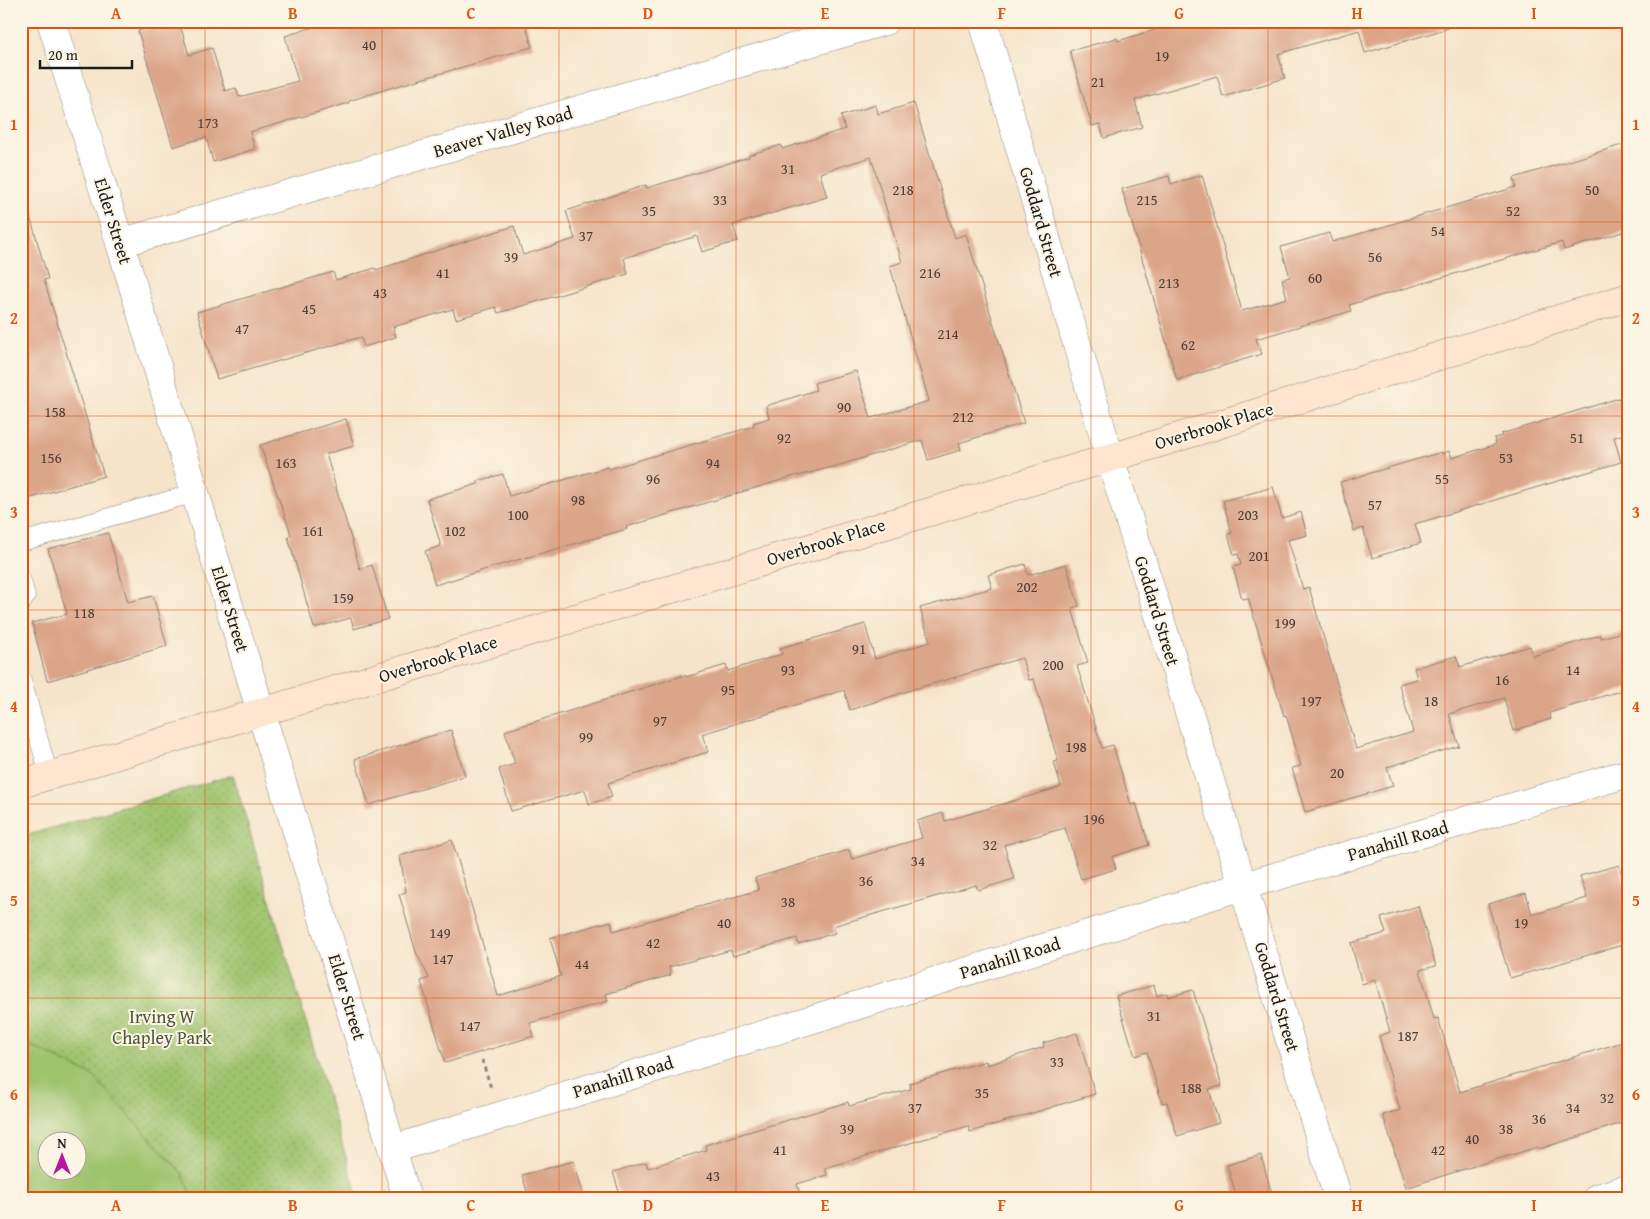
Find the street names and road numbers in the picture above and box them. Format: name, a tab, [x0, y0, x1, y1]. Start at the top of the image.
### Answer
street label: Beaver Valley Road	[430, 99, 576, 164]
street label: Goddard Street	[1013, 163, 1070, 281]
street label: Elder Street	[88, 174, 140, 268]
street label: Overbrook Place	[1151, 395, 1277, 456]
street label: Overbrook Place	[763, 511, 889, 572]
street label: Goddard Street	[1128, 552, 1187, 670]
street label: Elder Street	[205, 562, 257, 656]
street label: Overbrook Place	[375, 628, 501, 689]
street label: Panahill Road	[1344, 813, 1452, 868]
street label: Panahill Road	[956, 929, 1064, 986]
street label: Goddard Street	[1248, 938, 1307, 1056]
street label: Elder Street	[322, 950, 374, 1044]
street label: Panahill Road	[569, 1048, 677, 1105]

